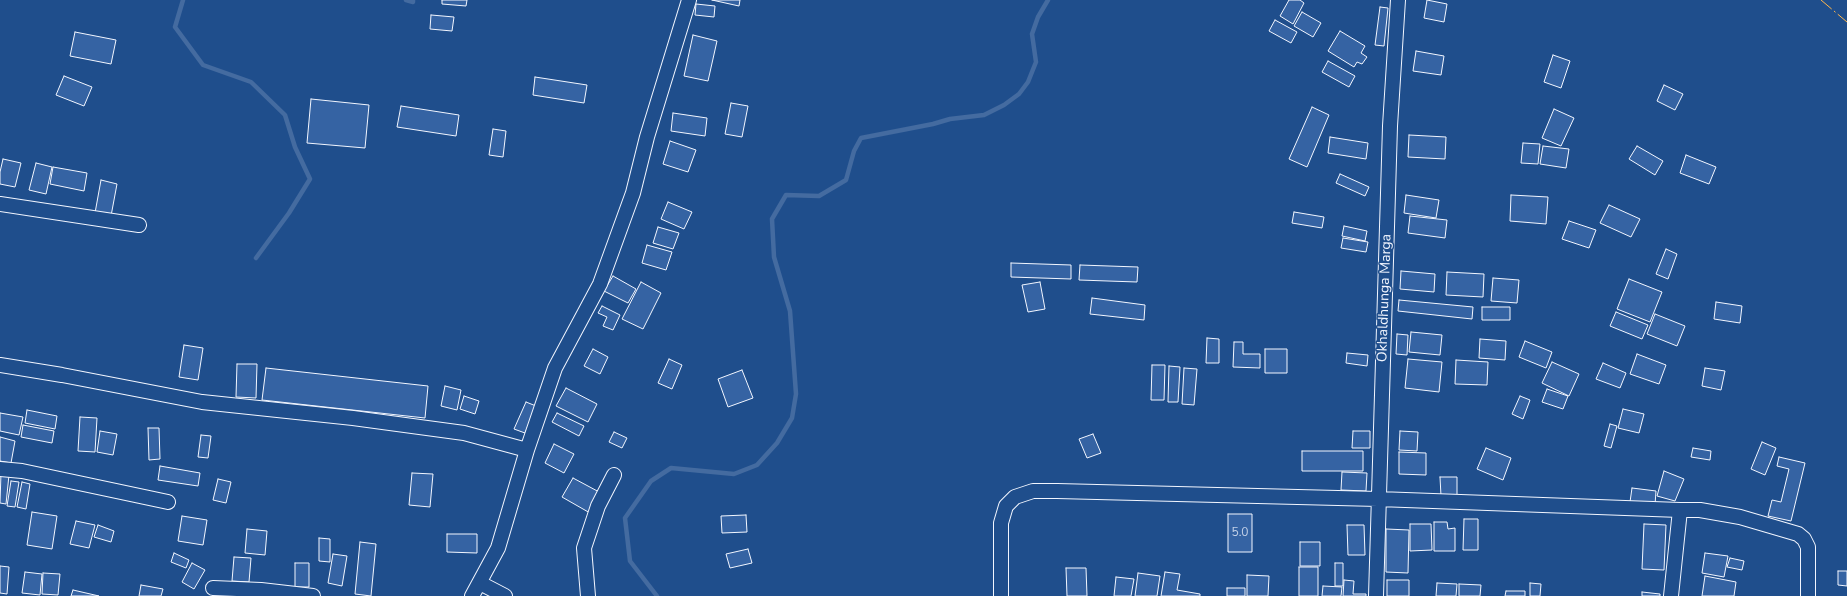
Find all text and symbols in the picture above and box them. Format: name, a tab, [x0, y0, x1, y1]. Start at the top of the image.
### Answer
street label: Okhaldhunga Marga	[1374, 234, 1396, 362]
house number: 5.0	[1231, 526, 1249, 540]

